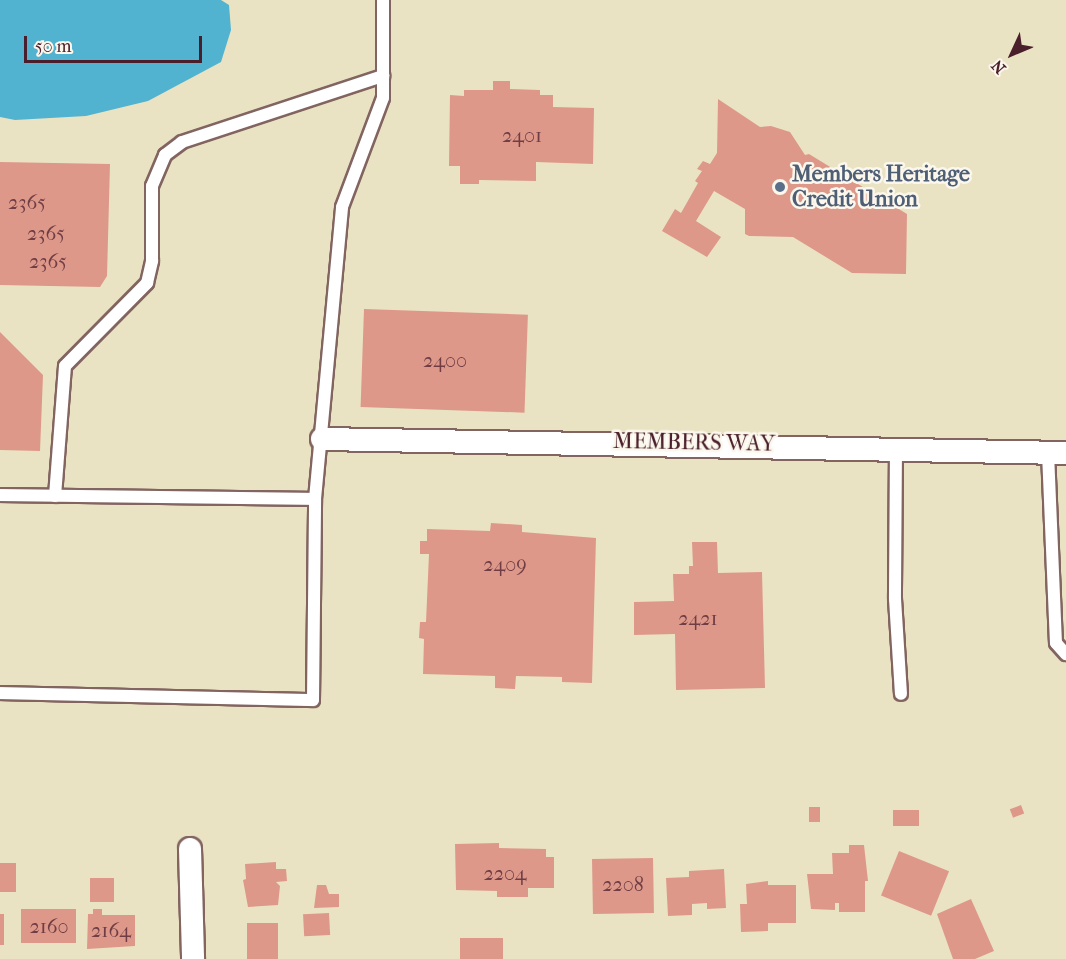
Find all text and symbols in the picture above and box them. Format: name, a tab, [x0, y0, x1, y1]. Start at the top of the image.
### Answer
scale bar	[27, 24, 206, 62]
north arrow	[982, 24, 1042, 84]
text: 50 m	[35, 36, 71, 57]
text: N	[988, 56, 1010, 78]
house number: 2401	[502, 123, 542, 147]
place label: Members Heritage Credit Union	[792, 161, 970, 212]
marker: Members Heritage Credit Union	[773, 180, 787, 194]
house number: 2365	[8, 190, 46, 214]
house number: 2365	[27, 221, 65, 245]
house number: 2365	[29, 249, 67, 273]
house number: 2400	[423, 348, 467, 372]
street label: MEMBERS WAY	[613, 428, 775, 458]
house number: 2409	[483, 552, 527, 576]
house number: 2421	[678, 606, 718, 630]
house number: 2204	[483, 861, 527, 885]
house number: 2208	[602, 872, 644, 896]
house number: 2160	[29, 914, 69, 938]
house number: 2164	[91, 918, 131, 942]

